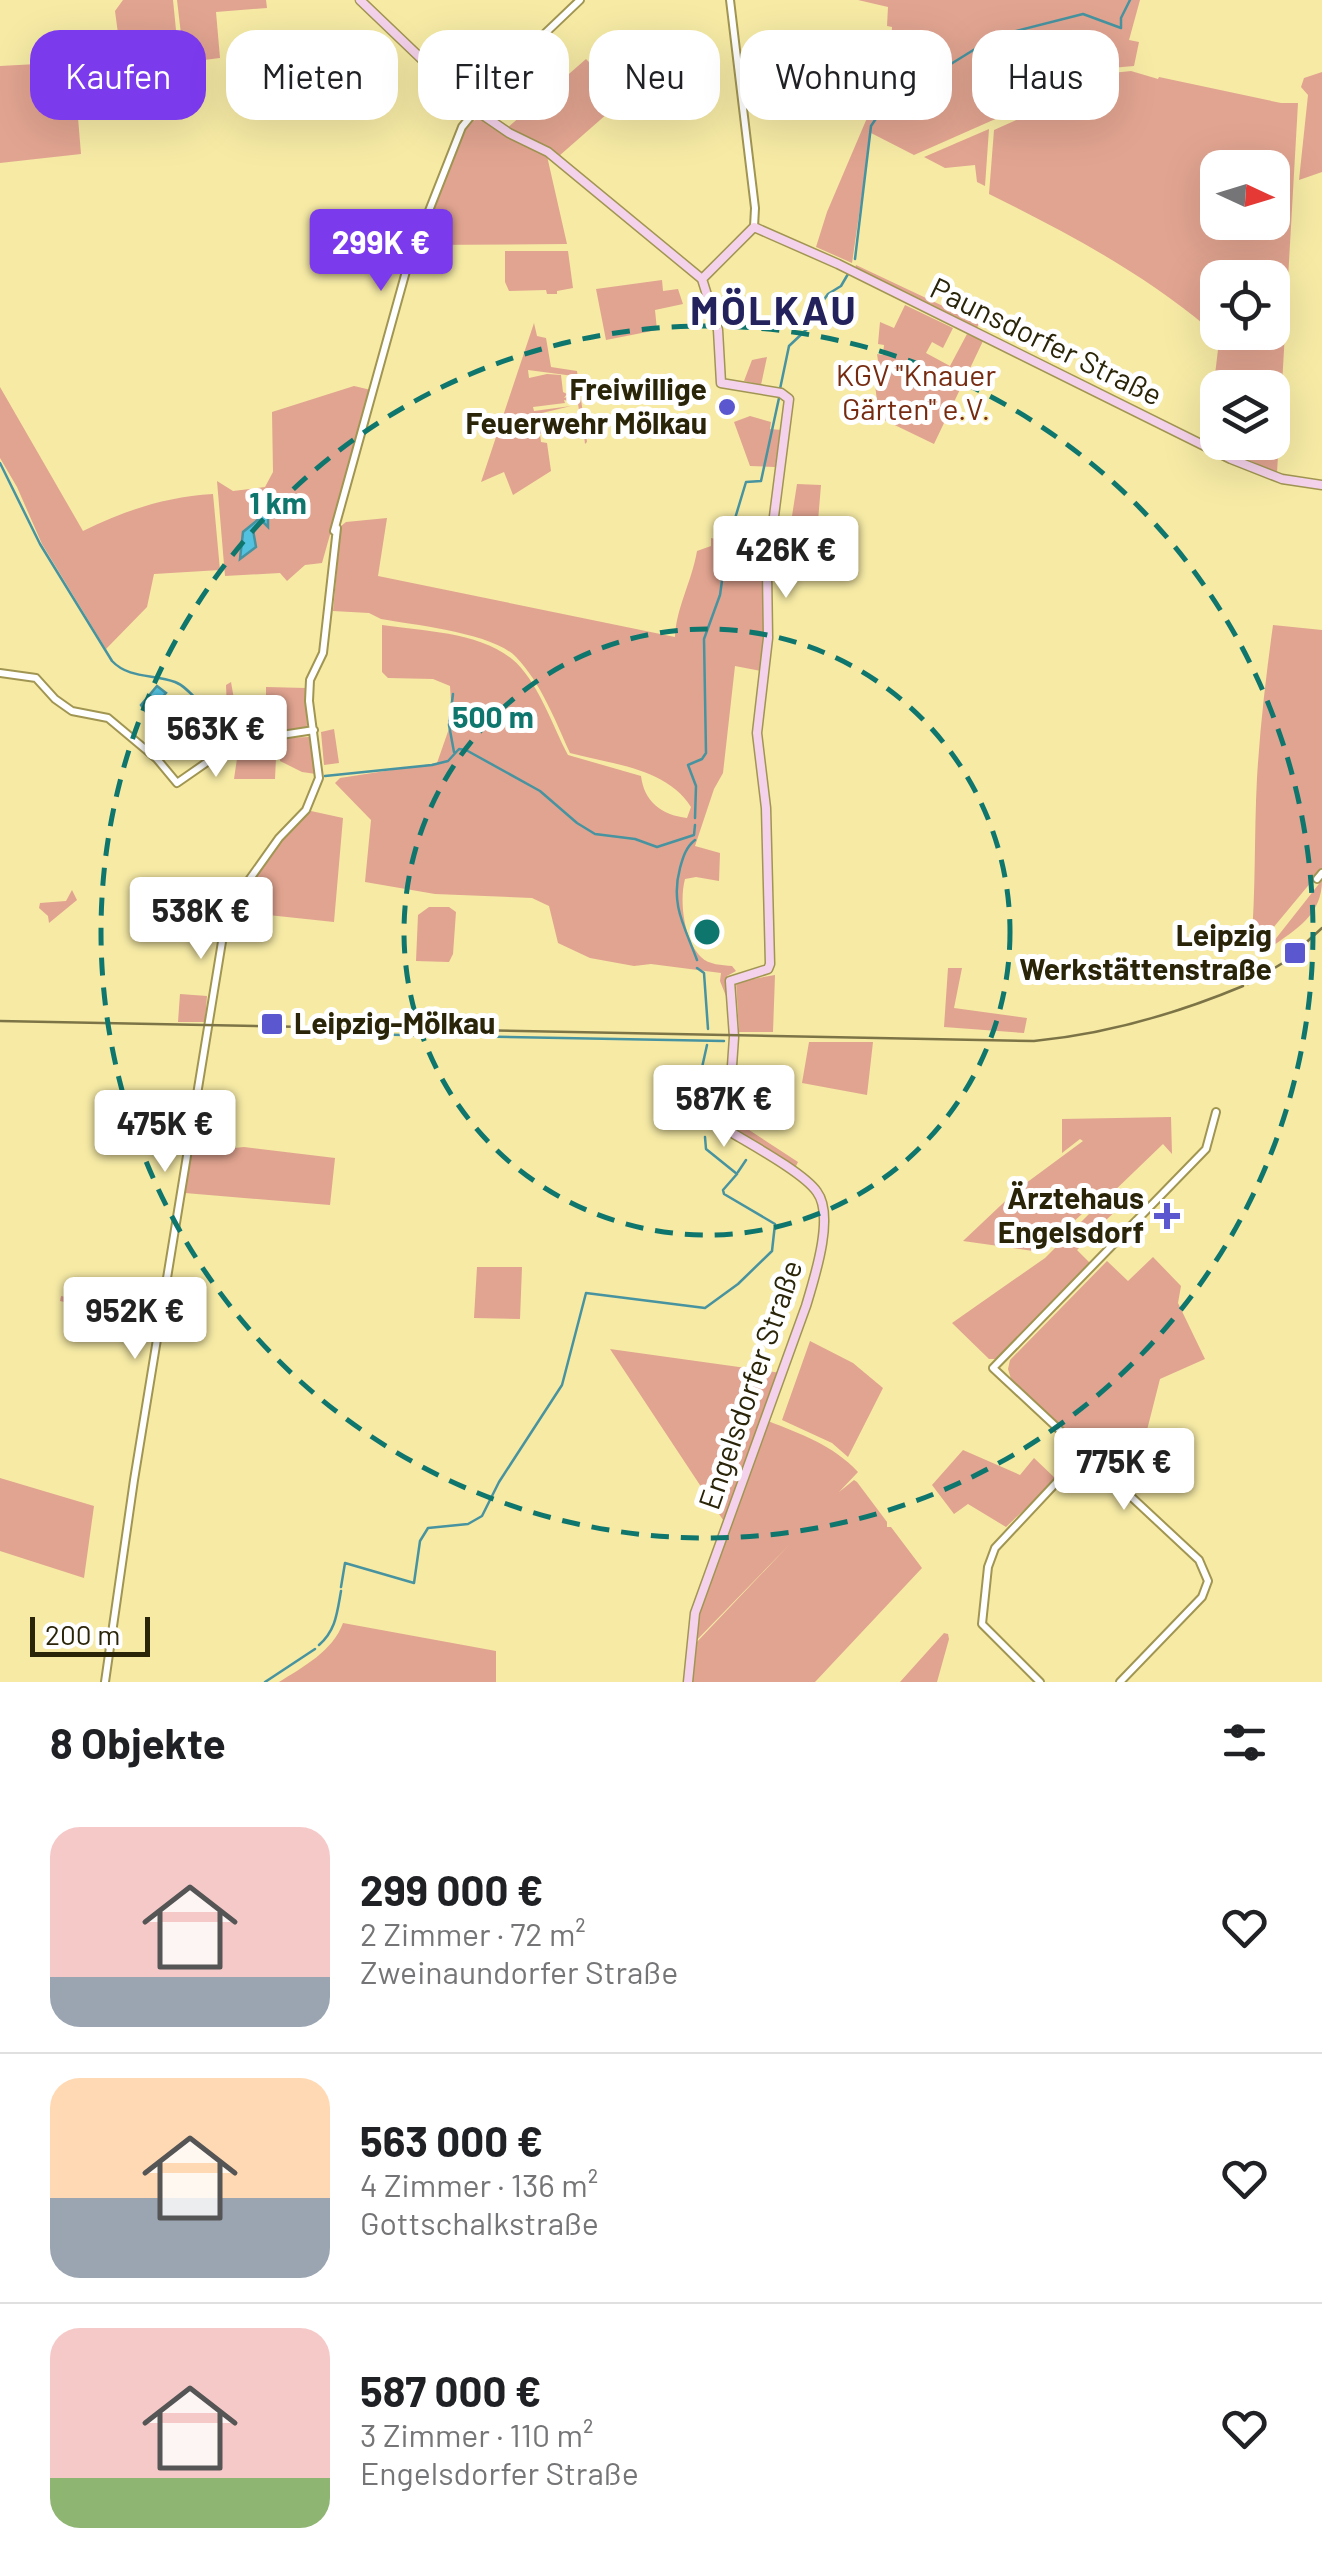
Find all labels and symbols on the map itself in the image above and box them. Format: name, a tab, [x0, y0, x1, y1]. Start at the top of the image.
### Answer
north arrow	[1200, 150, 1290, 240]
pin: 299K €	[300, 209, 462, 294]
street label: Paunsdorfer Straße	[925, 269, 1169, 412]
district label: MÖLKAU	[690, 285, 858, 333]
park label: KGV "Knauer Gärten" e.V.	[836, 356, 996, 426]
place label: Freiwillige Feuerwehr Mölkau	[465, 370, 707, 440]
marker: Freiwillige Feuerwehr Mölkau	[716, 396, 738, 418]
text: 1 km	[249, 484, 307, 520]
pin: 426K €	[705, 516, 867, 601]
pin: 563K €	[135, 695, 297, 780]
text: 500 m	[452, 698, 534, 734]
pin: 538K €	[120, 877, 282, 962]
centre of rings	[689, 914, 725, 950]
place label: Leipzig Werkstättenstraße	[1019, 916, 1272, 986]
marker: Leipzig Werkstättenstraße	[1282, 940, 1308, 966]
place label: Leipzig-Mölkau	[294, 1004, 495, 1040]
marker: Leipzig-Mölkau	[259, 1011, 285, 1037]
pin: 587K €	[643, 1065, 805, 1150]
pin: 475K €	[84, 1090, 246, 1175]
place label: Ärztehaus Engelsdorf	[998, 1179, 1144, 1249]
marker: Ärztehaus Engelsdorf	[1154, 1203, 1180, 1229]
street label: Engelsdorfer Straße	[690, 1255, 809, 1514]
pin: 952K €	[54, 1277, 216, 1362]
pin: 775K €	[1043, 1428, 1205, 1513]
scale bar	[30, 1612, 150, 1656]

